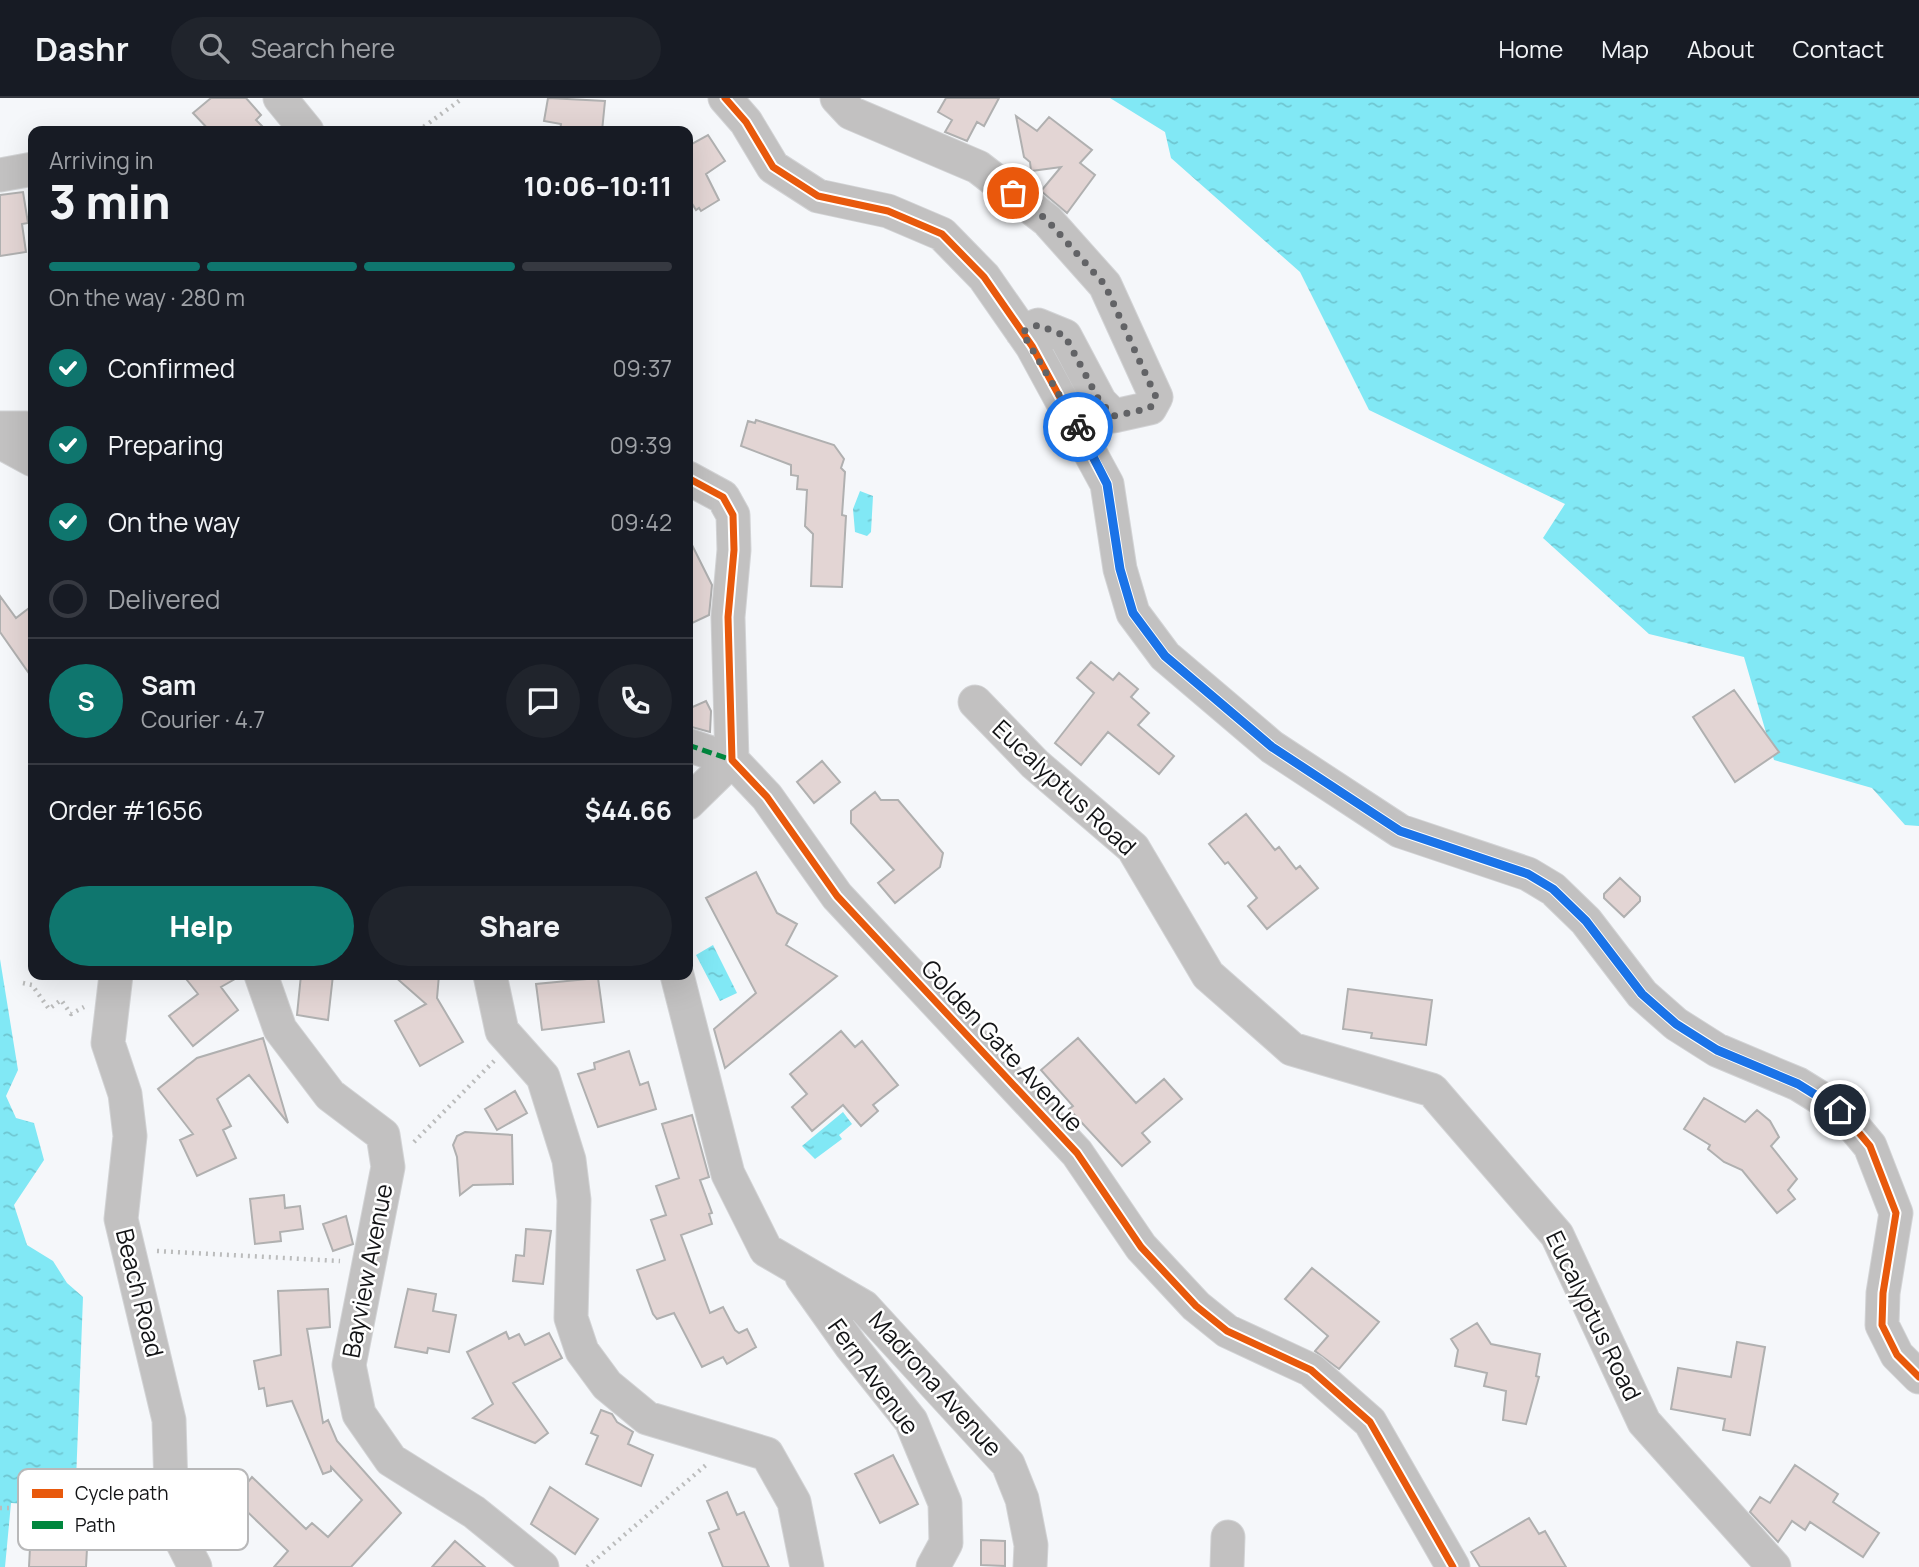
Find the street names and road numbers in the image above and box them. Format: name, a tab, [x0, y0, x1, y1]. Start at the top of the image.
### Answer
street label: Eucalyptus Road	[986, 712, 1144, 862]
street label: Golden Gate Avenue	[915, 952, 1092, 1138]
street label: Bayview Avenue	[333, 1181, 400, 1361]
street label: Beach Road	[109, 1225, 172, 1360]
street label: Eucalyptus Road	[1539, 1225, 1650, 1406]
street label: Madrona Avenue	[862, 1303, 1010, 1463]
street label: Fern Avenue	[821, 1312, 927, 1441]

